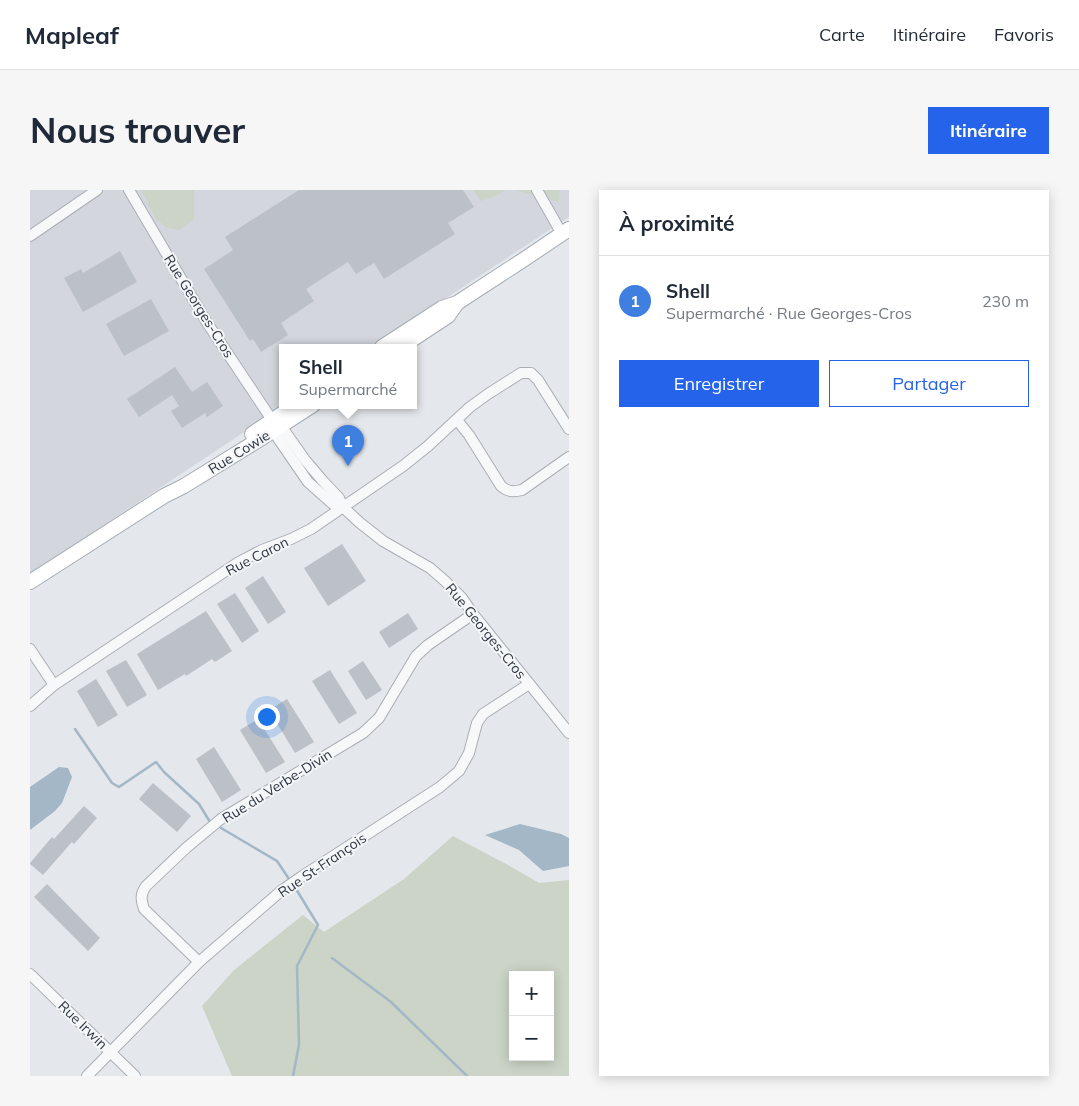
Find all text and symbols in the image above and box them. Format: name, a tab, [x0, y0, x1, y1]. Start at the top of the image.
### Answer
text: Mapleaf	[25, 20, 119, 50]
text: Carte	[819, 23, 865, 46]
text: Itinéraire	[893, 23, 966, 46]
text: Favoris	[994, 23, 1054, 46]
button: Itinéraire	[928, 107, 1049, 154]
text: Nous trouver	[30, 108, 245, 152]
text: À proximité	[619, 210, 735, 236]
street label: Rue Georges-Cros	[160, 251, 238, 361]
text: Shell	[666, 279, 710, 303]
text: 1	[630, 291, 640, 311]
text: 230 m	[982, 291, 1029, 311]
text: Supermarché · Rue Georges-Cros	[666, 303, 912, 323]
popup	[279, 344, 417, 409]
text: Shell	[299, 355, 343, 379]
button: Enregistrer	[619, 360, 819, 407]
button: Partager	[829, 360, 1029, 407]
text: Supermarché	[299, 379, 397, 399]
pin: 1	[332, 425, 364, 466]
street label: Rue Cowie	[205, 426, 273, 478]
street label: Rue Caron	[223, 533, 291, 579]
street label: Rue Georges-Cros	[442, 579, 530, 683]
your location	[254, 704, 280, 730]
street label: Rue du Verbe-Divin	[219, 745, 335, 827]
street label: Rue St-François	[274, 829, 370, 901]
map controls	[509, 971, 554, 1061]
button: +	[509, 971, 554, 1016]
street label: Rue Irwin	[54, 997, 112, 1053]
button: −	[509, 1016, 554, 1061]

